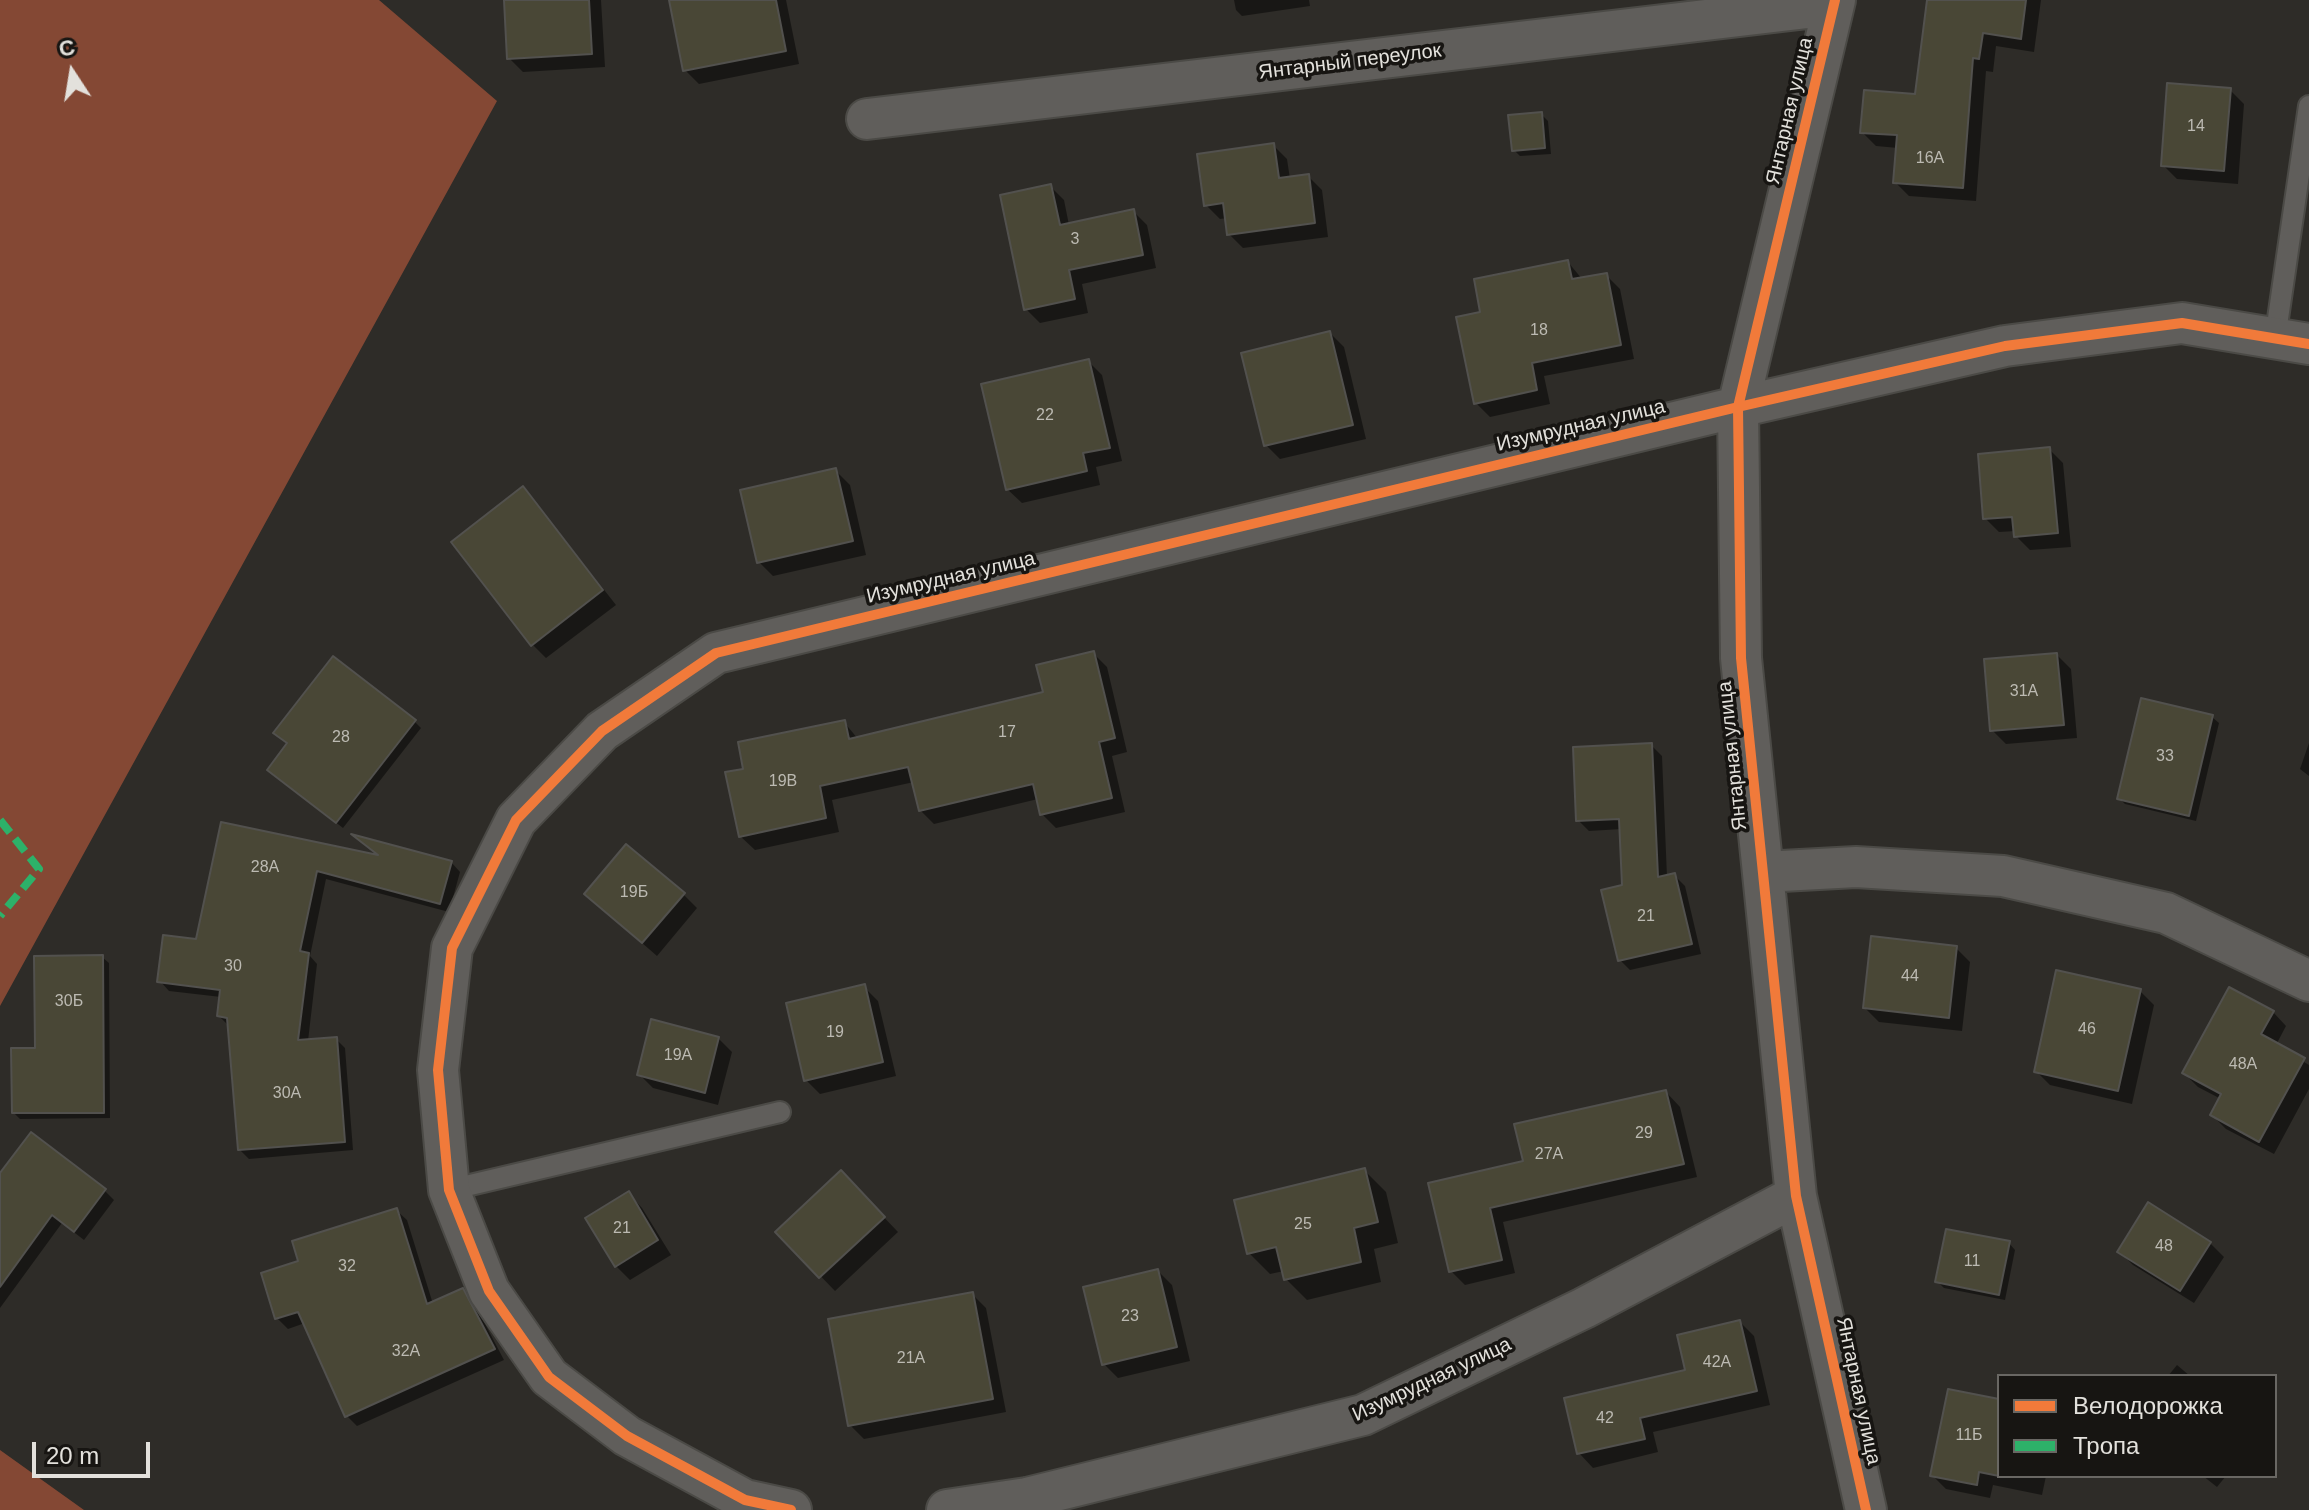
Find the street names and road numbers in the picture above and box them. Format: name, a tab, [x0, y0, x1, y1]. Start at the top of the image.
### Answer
street label: Янтарная улица	[1761, 35, 1819, 187]
street label: Янтарный переулок	[1257, 39, 1443, 85]
street label: Изумрудная улица	[1494, 395, 1668, 457]
street label: Изумрудная улица	[864, 547, 1038, 609]
street label: Янтарная улица	[1713, 680, 1753, 832]
street label: Янтарная улица	[1831, 1315, 1885, 1467]
street label: Изумрудная улица	[1349, 1333, 1515, 1427]

